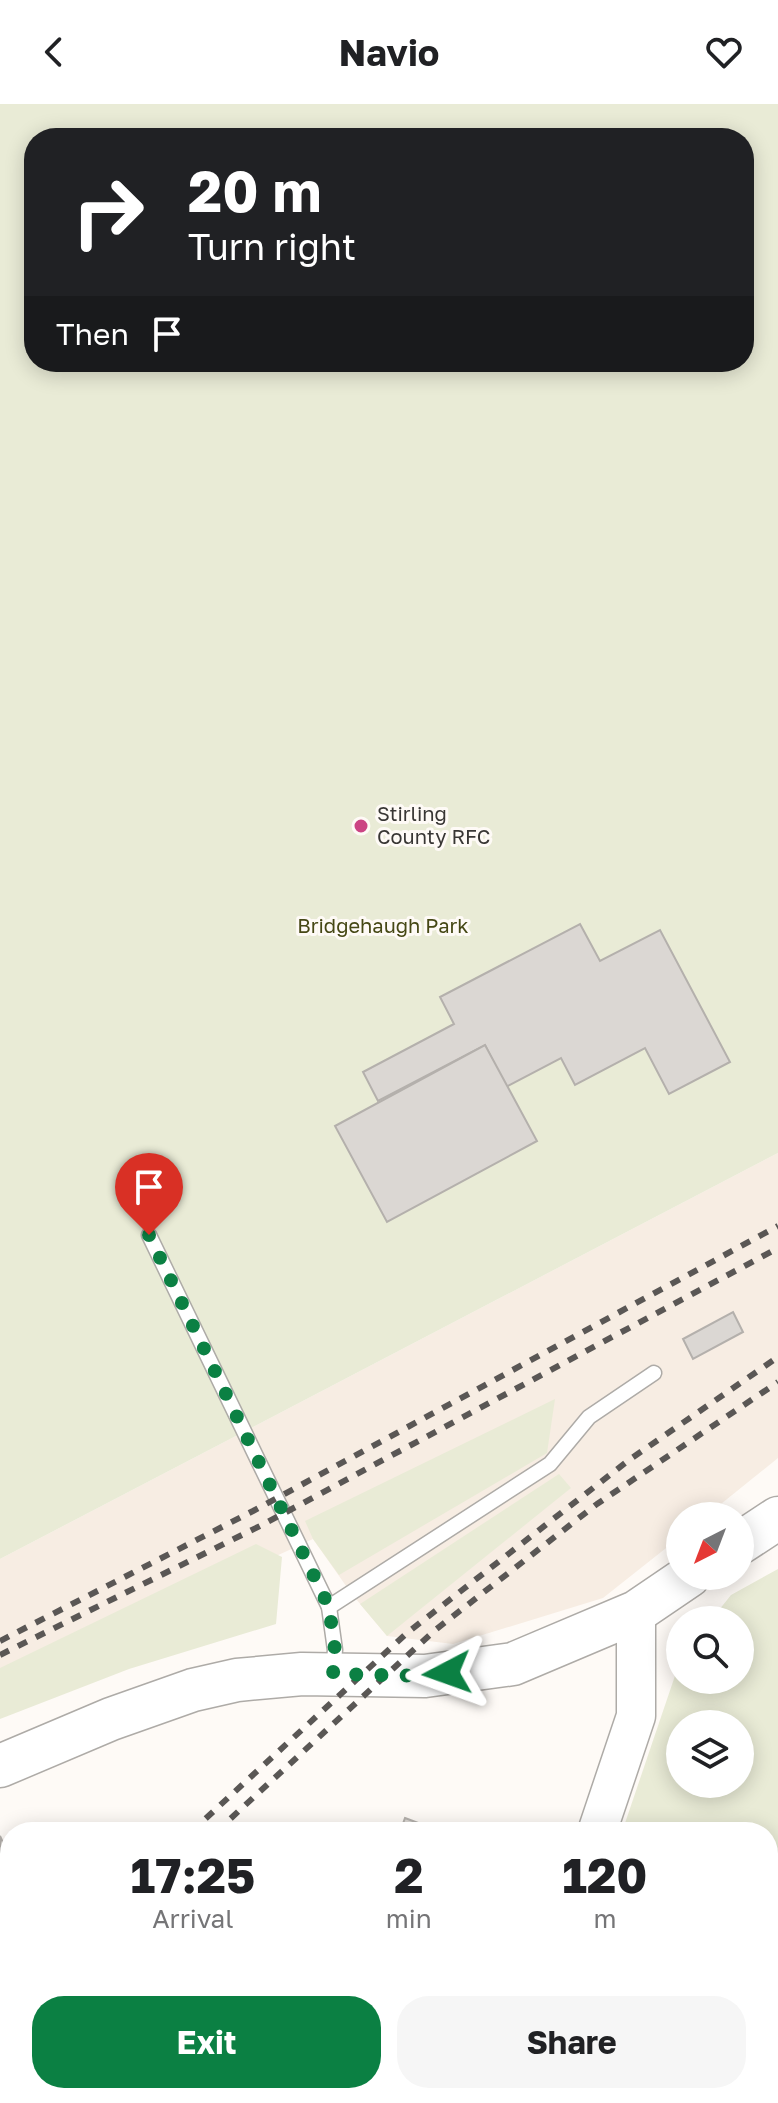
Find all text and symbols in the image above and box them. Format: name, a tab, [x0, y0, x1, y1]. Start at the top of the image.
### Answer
icon: back	[32, 30, 76, 74]
icon: heart	[702, 30, 746, 74]
text: Navio	[339, 31, 439, 74]
text: 20 m	[188, 157, 322, 224]
icon: right	[56, 160, 160, 264]
text: Turn right	[188, 225, 356, 268]
icon: arrive	[145, 312, 189, 356]
text: Then	[56, 316, 129, 352]
place label: Stirling County RFC	[377, 801, 490, 848]
marker: Stirling County RFC	[352, 817, 370, 835]
park label: Bridgehaugh Park	[297, 913, 469, 937]
pin	[115, 1153, 183, 1235]
icon: arrive	[127, 1165, 171, 1209]
north arrow	[666, 1502, 754, 1590]
map controls	[666, 1502, 754, 1798]
button: search	[666, 1606, 754, 1694]
position arrow	[405, 1631, 489, 1715]
button: layers	[666, 1710, 754, 1798]
text: 17:25	[131, 1846, 255, 1904]
text: 2	[394, 1846, 423, 1904]
text: 120	[562, 1846, 647, 1904]
text: Arrival	[152, 1903, 234, 1934]
text: min	[386, 1903, 432, 1934]
text: m	[593, 1903, 616, 1934]
button: Exit	[32, 1996, 381, 2088]
button: Share	[397, 1996, 746, 2088]

